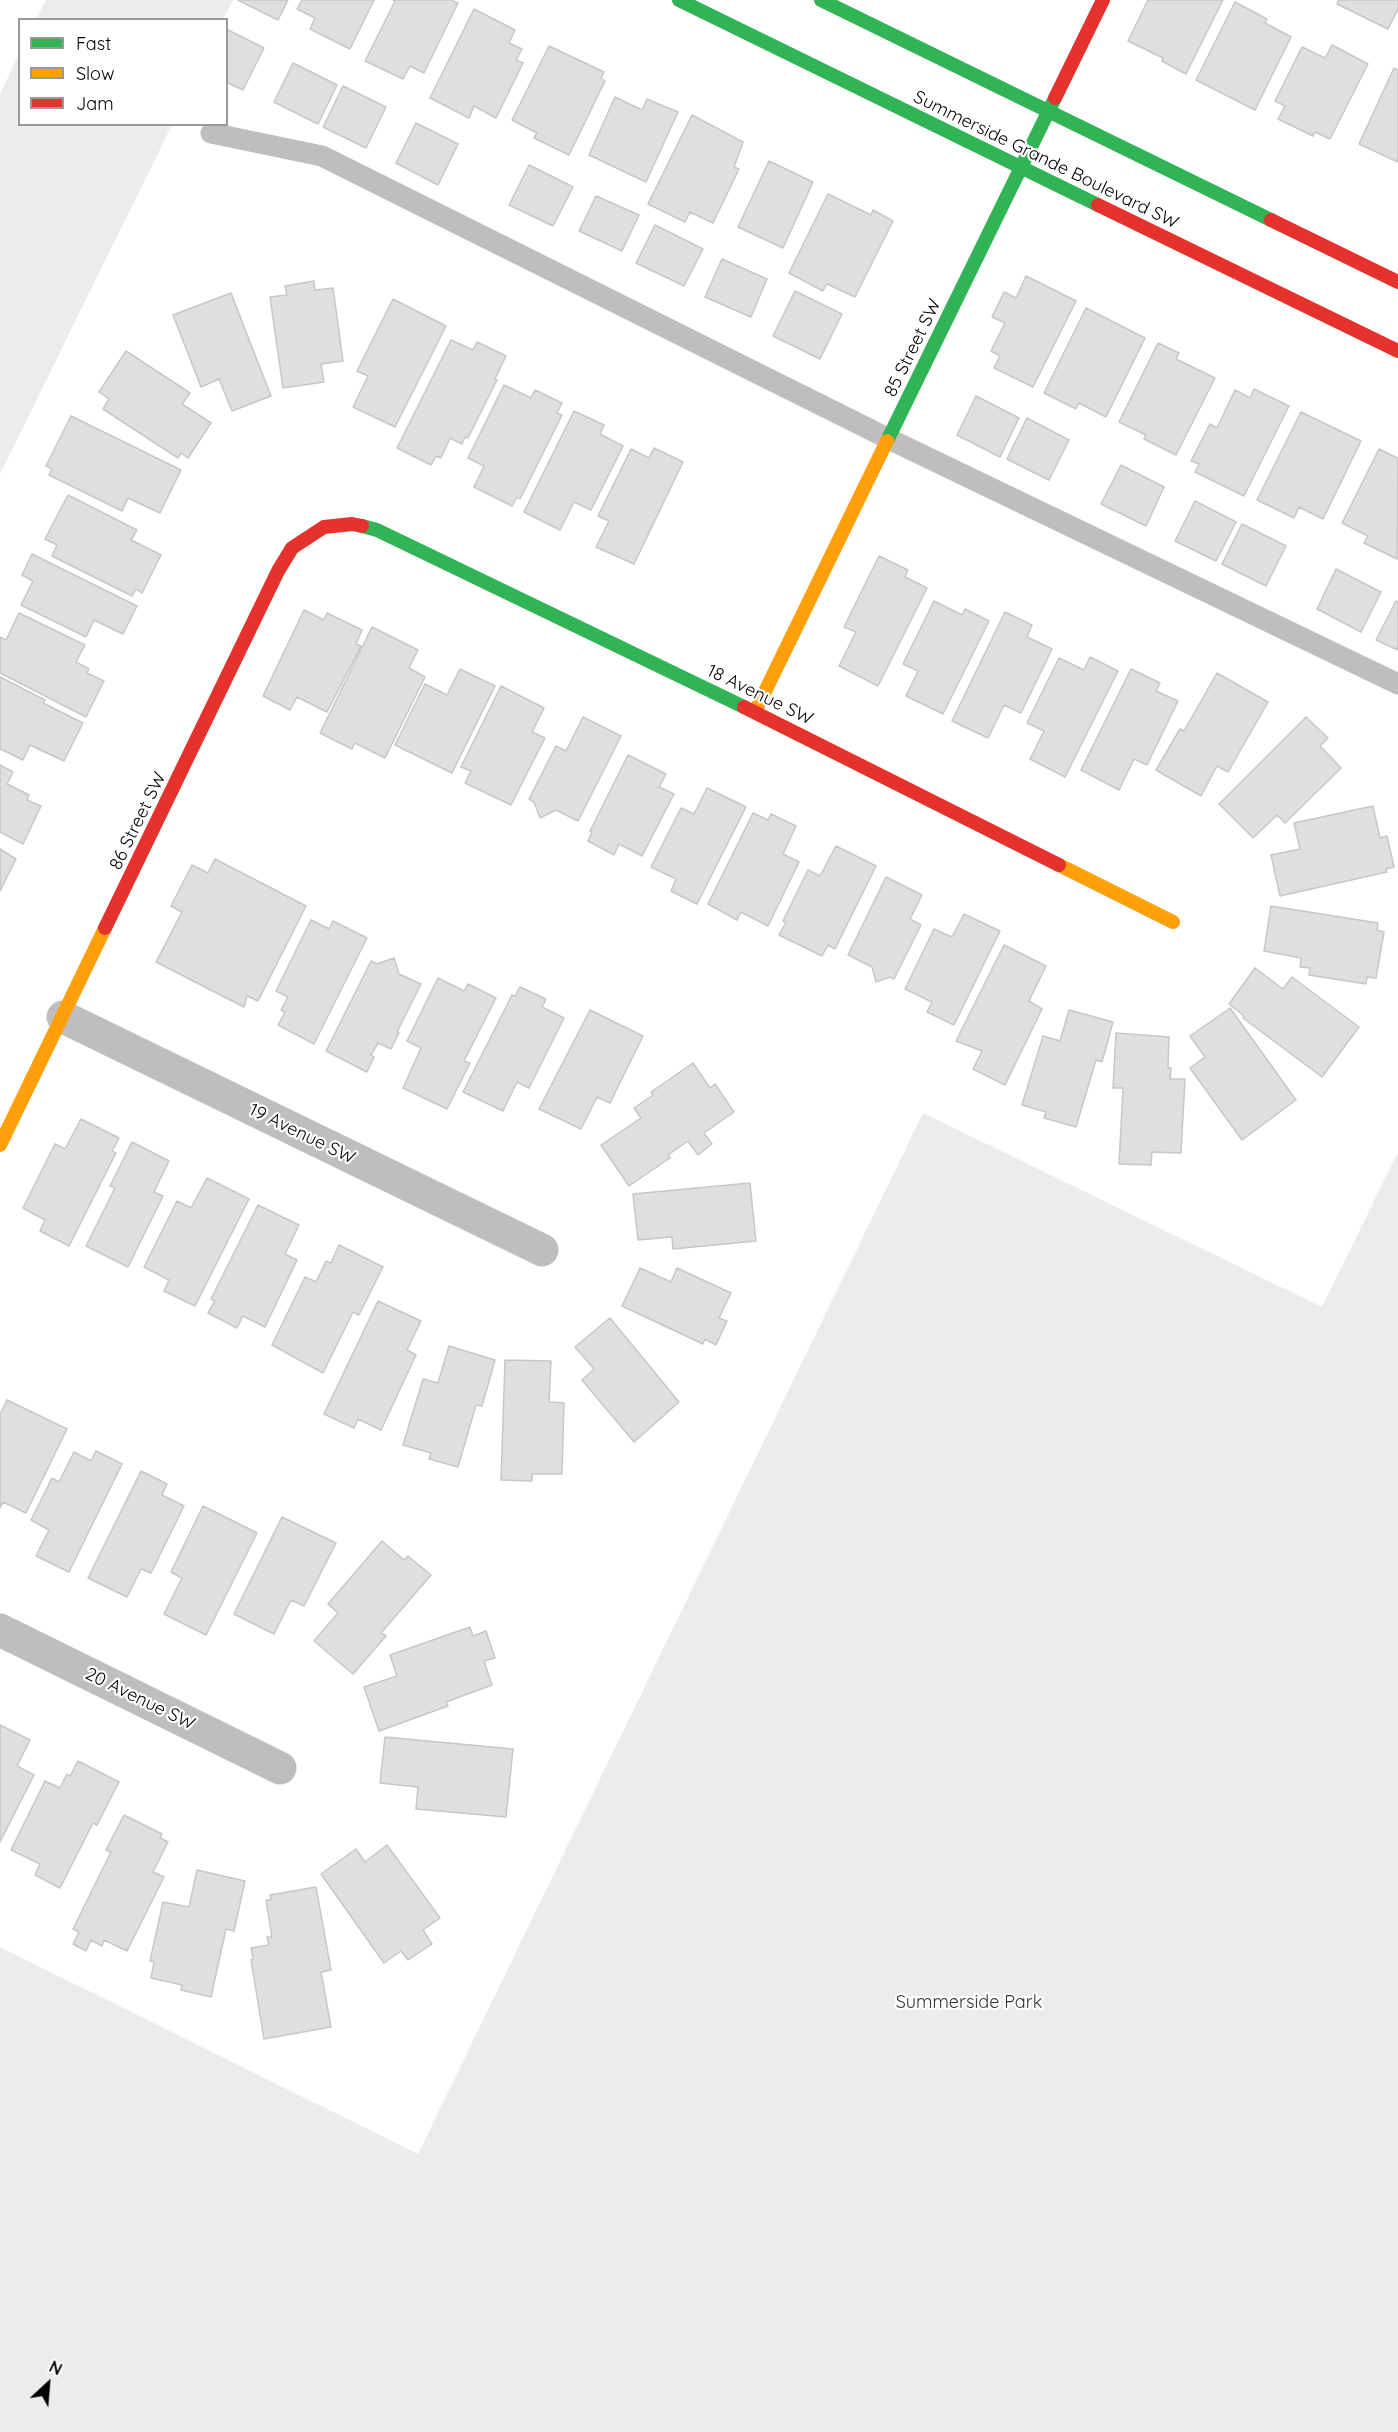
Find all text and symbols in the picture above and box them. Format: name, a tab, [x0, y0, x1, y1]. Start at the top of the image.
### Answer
legend	[18, 18, 228, 126]
text: Fast	[76, 32, 111, 55]
text: Slow	[76, 62, 114, 85]
street label: Summerside Grande Boulevard SW	[910, 86, 1182, 234]
text: Jam	[76, 92, 114, 115]
street label: 85 Street SW	[880, 296, 946, 400]
street label: 18 Avenue SW	[703, 660, 817, 730]
street label: 86 Street SW	[105, 769, 171, 873]
street label: 19 Avenue SW	[245, 1099, 359, 1169]
street label: 20 Avenue SW	[82, 1663, 198, 1735]
park label: Summerside Park	[896, 1992, 1042, 2014]
north arrow	[18, 2354, 78, 2414]
text: N	[46, 2356, 66, 2379]

